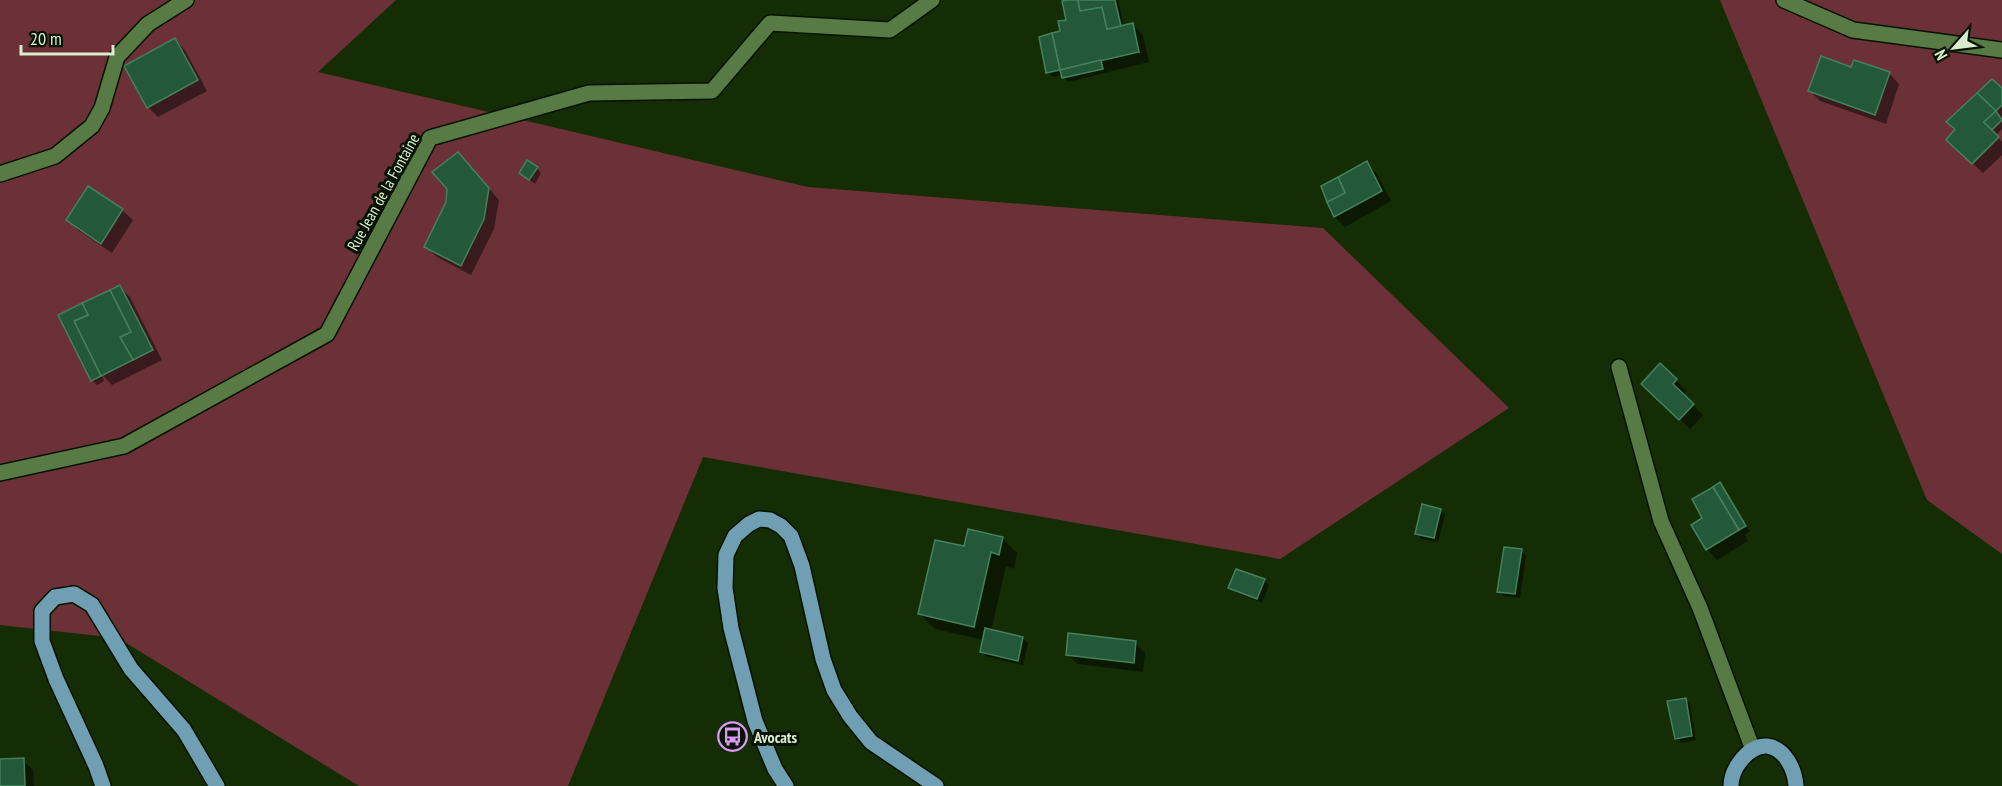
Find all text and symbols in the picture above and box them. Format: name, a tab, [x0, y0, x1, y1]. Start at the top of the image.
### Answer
scale bar	[21, 18, 112, 56]
north arrow	[1924, 18, 1984, 78]
text: 20 m	[30, 27, 62, 50]
text: N	[1930, 47, 1952, 64]
street label: Rue Jean de la Fontaine	[343, 130, 423, 254]
bus stop icon: Avocats	[717, 721, 749, 753]
place label: Avocats	[753, 727, 798, 747]

